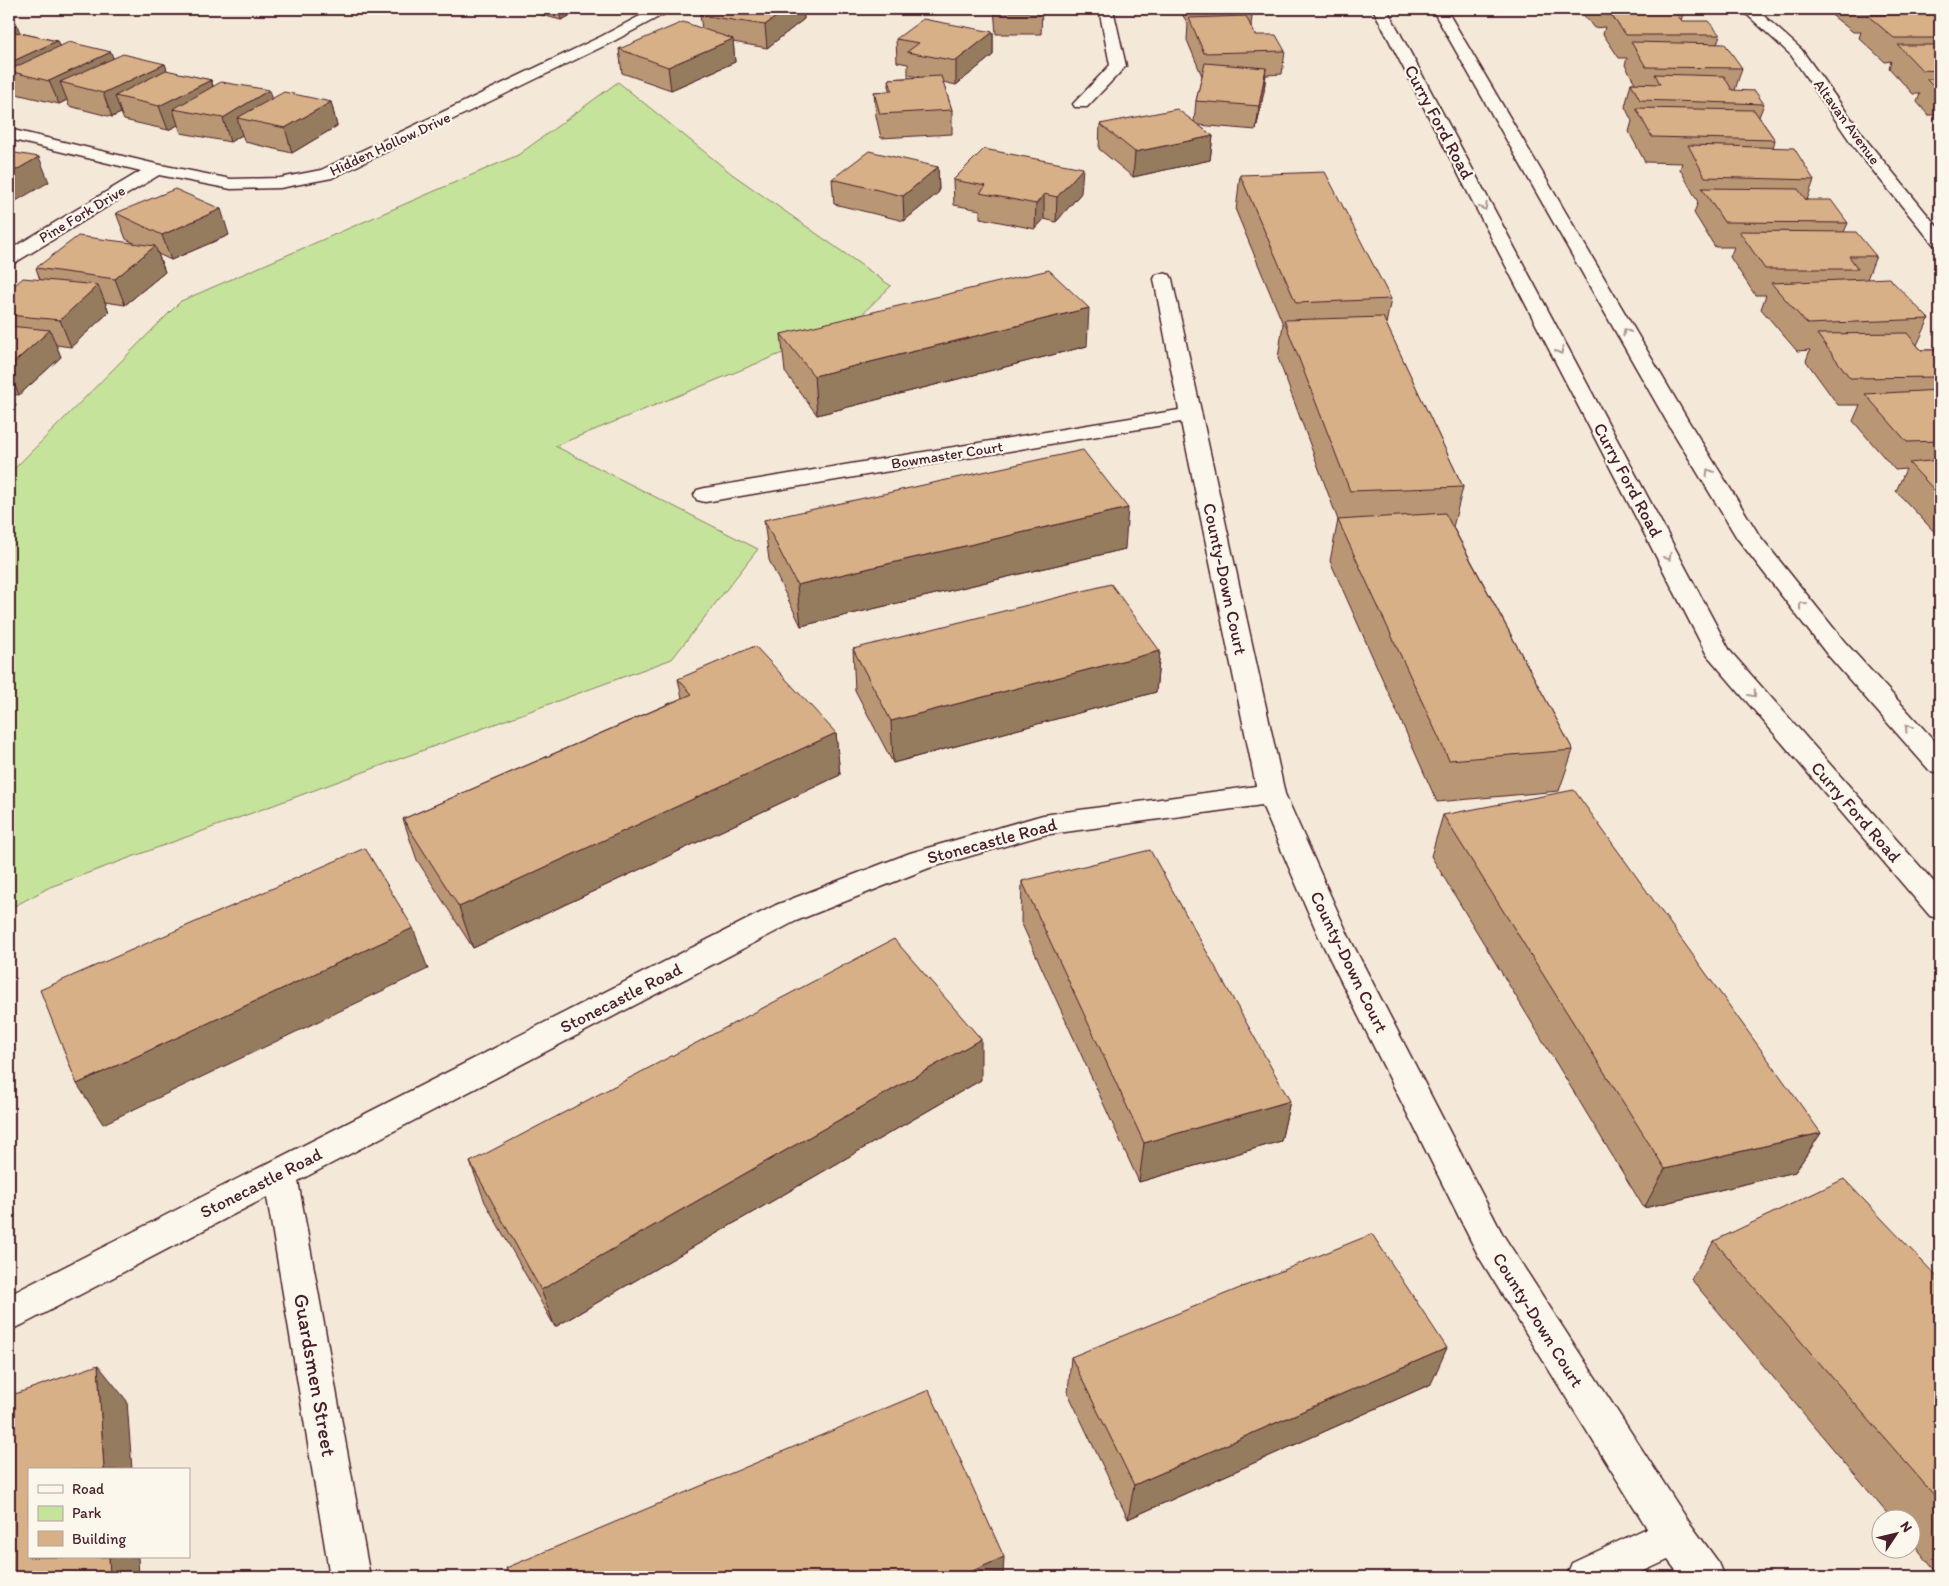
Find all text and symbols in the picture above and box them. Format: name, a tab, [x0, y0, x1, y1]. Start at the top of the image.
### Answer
street label: Curry Ford Road	[1400, 61, 1479, 183]
street label: Altavan Avenue	[1810, 76, 1884, 168]
street label: Hidden Hollow Drive	[327, 108, 453, 180]
street label: Pine Fork Drive	[36, 181, 128, 247]
one-way arrow	[1478, 202, 1488, 211]
one-way arrow	[1623, 329, 1633, 338]
one-way arrow	[1553, 345, 1563, 354]
street label: Curry Ford Road	[1589, 419, 1668, 541]
street label: Bowmaster Court	[890, 437, 1004, 473]
one-way arrow	[1705, 469, 1715, 478]
street label: County-Down Court	[1198, 501, 1252, 657]
one-way arrow	[1662, 551, 1672, 560]
one-way arrow	[1799, 602, 1807, 611]
one-way arrow	[1747, 688, 1756, 697]
one-way arrow	[1905, 725, 1914, 734]
street label: Curry Ford Road	[1806, 757, 1906, 867]
street label: Stonecastle Road	[925, 813, 1060, 869]
street label: County-Down Court	[1305, 888, 1393, 1037]
street label: Stonecastle Road	[556, 958, 686, 1038]
street label: Stonecastle Road	[196, 1143, 326, 1223]
street label: County-Down Court	[1488, 1249, 1588, 1392]
street label: Guardsmen Street	[289, 1291, 342, 1458]
legend	[28, 1468, 190, 1558]
text: Road	[72, 1480, 105, 1498]
text: Park	[72, 1504, 102, 1522]
north arrow	[1872, 1508, 1922, 1558]
text: N	[1897, 1518, 1916, 1536]
text: Building	[72, 1530, 126, 1548]

